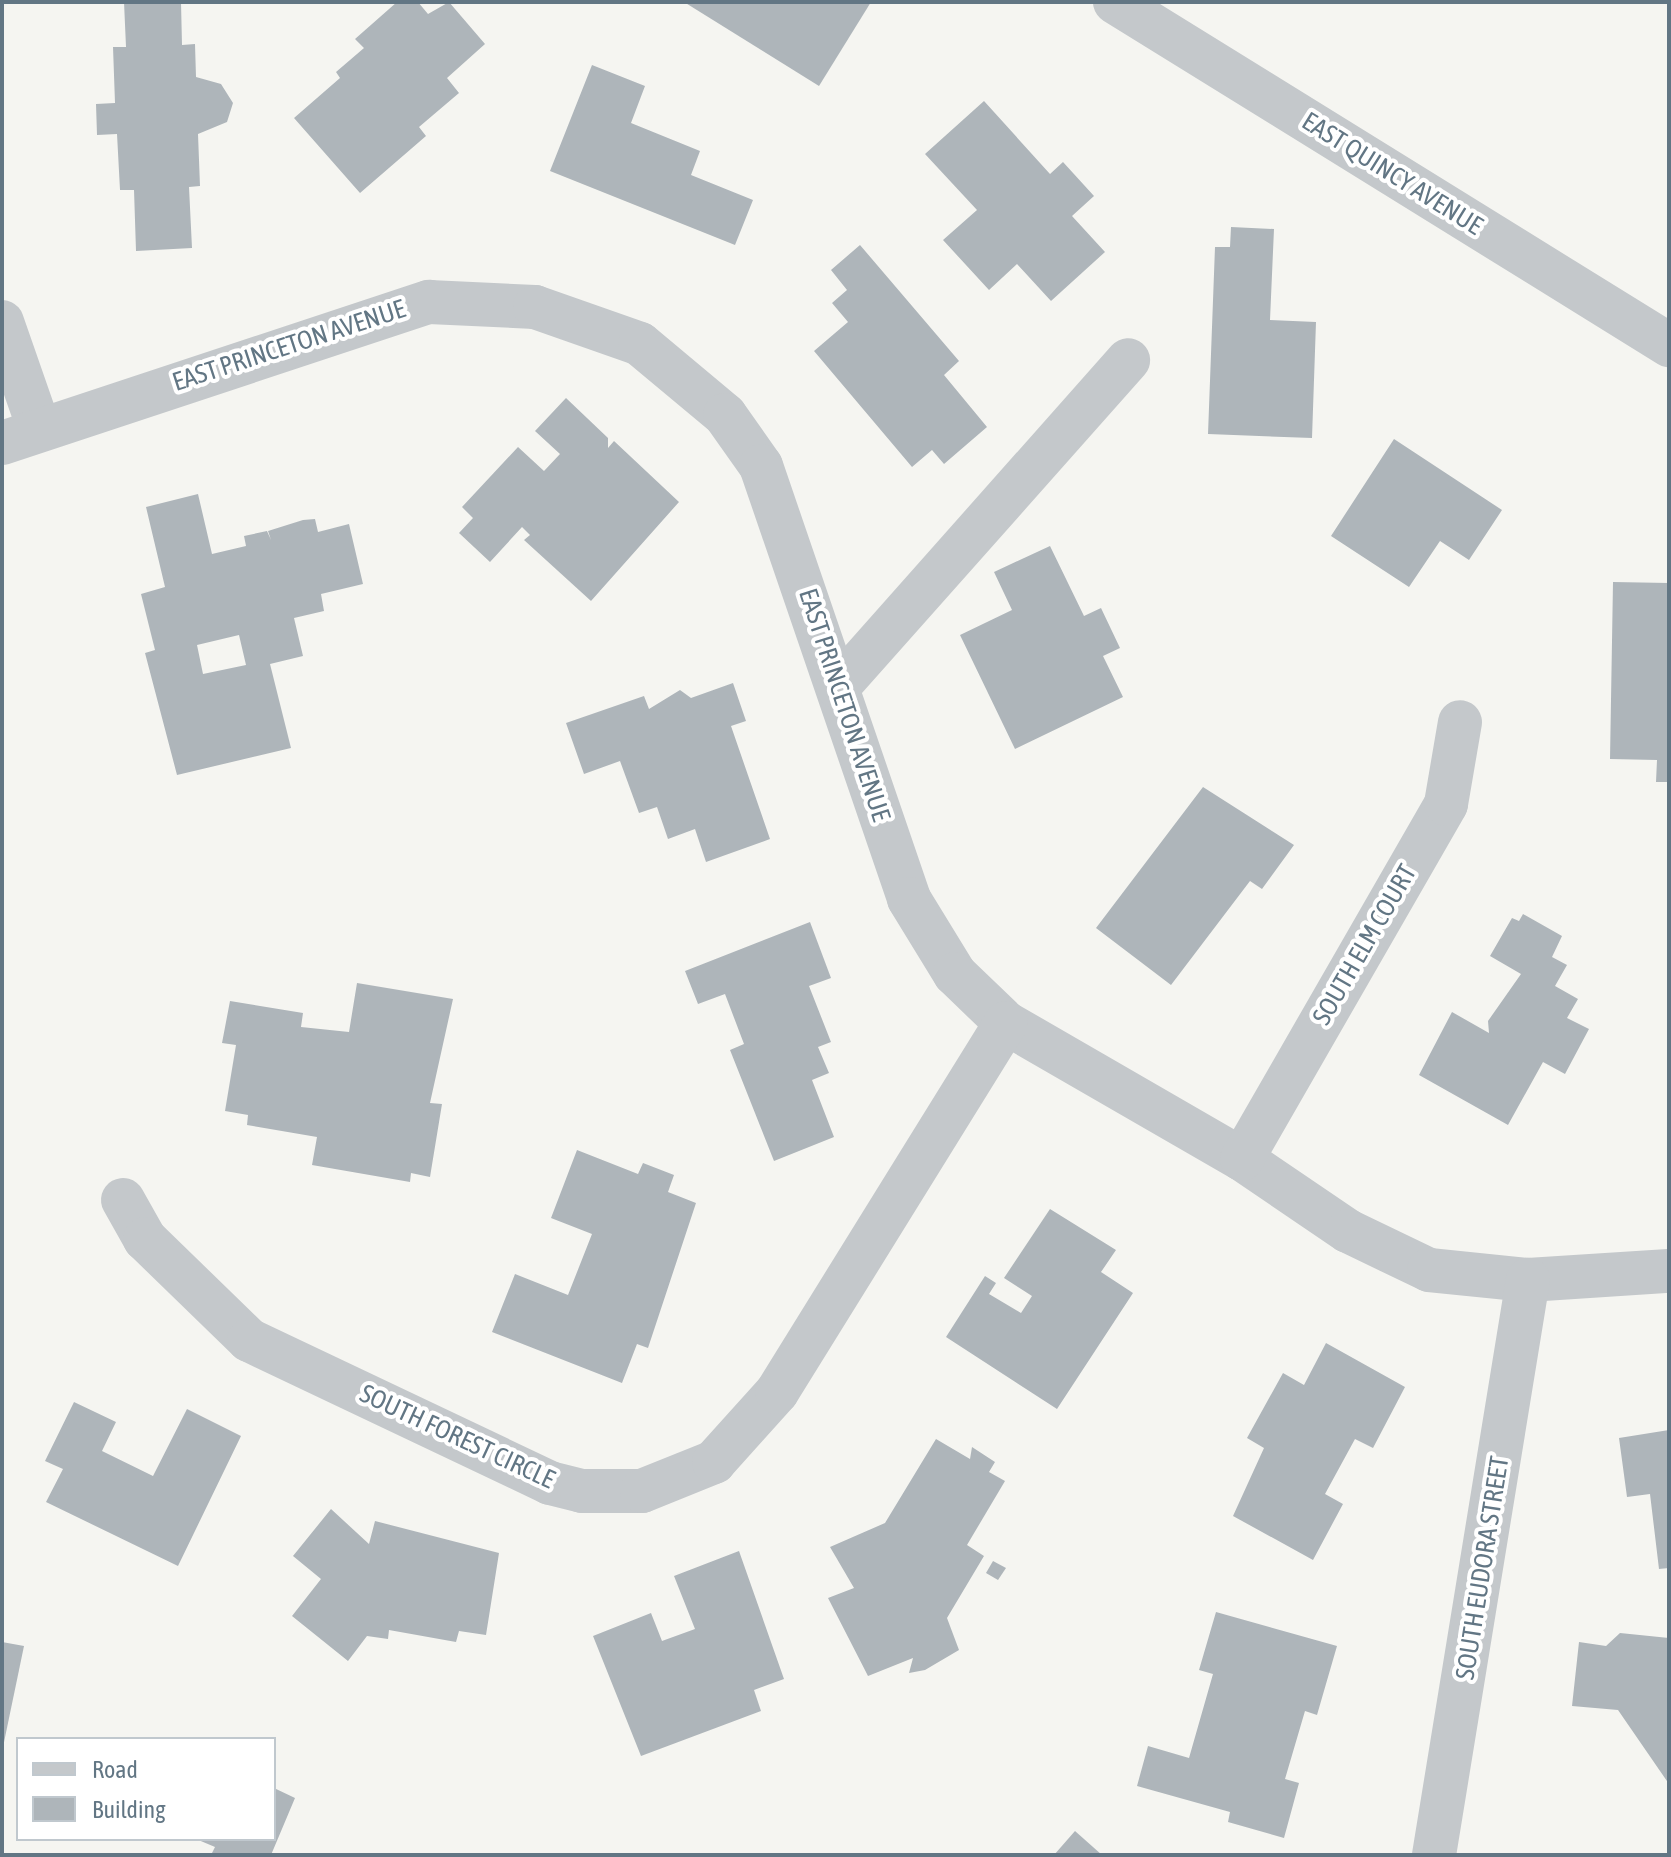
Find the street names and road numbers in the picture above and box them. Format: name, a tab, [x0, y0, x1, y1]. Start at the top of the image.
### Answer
street label: EAST QUINCY AVENUE	[1296, 106, 1488, 242]
street label: EAST PRINCETON AVENUE	[169, 294, 409, 398]
street label: EAST PRINCETON AVENUE	[792, 585, 896, 825]
street label: SOUTH ELM COURT	[1307, 859, 1423, 1031]
street label: SOUTH FOREST CIRCLE	[355, 1378, 559, 1496]
street label: SOUTH EUDORA STREET	[1450, 1454, 1516, 1682]

